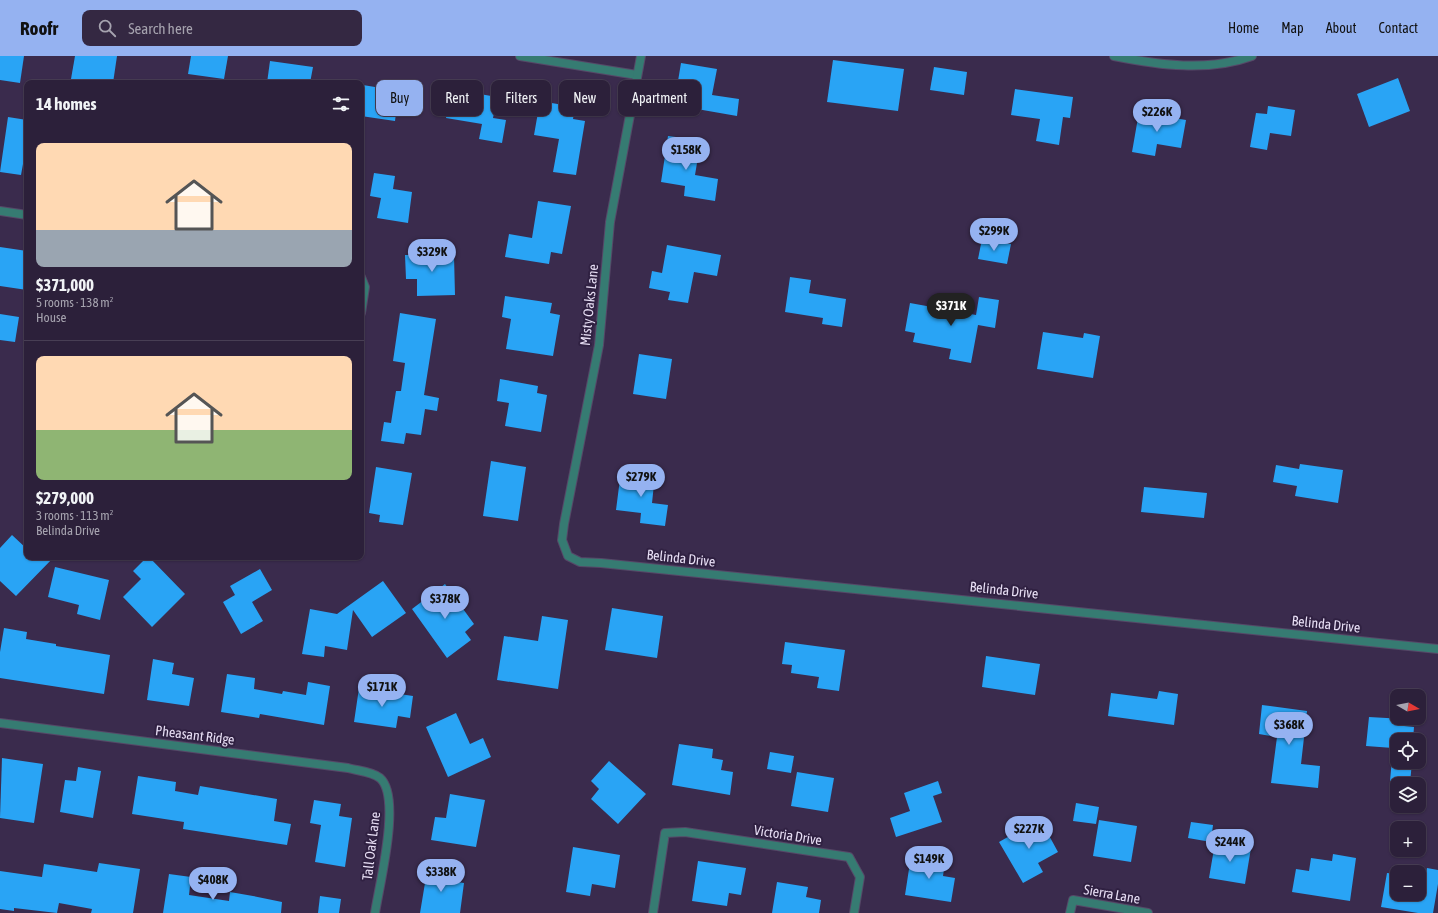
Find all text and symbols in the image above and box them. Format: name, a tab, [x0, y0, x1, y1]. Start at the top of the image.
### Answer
search box	[82, 10, 362, 46]
text: Roofr	[20, 17, 58, 39]
icon: search	[96, 17, 118, 39]
text: Search here	[128, 20, 193, 37]
text: Home	[1228, 20, 1259, 36]
text: Map	[1281, 20, 1304, 36]
text: About	[1326, 20, 1357, 36]
text: Contact	[1379, 20, 1418, 36]
chip: Buy	[376, 80, 423, 116]
chip: Rent	[431, 80, 483, 116]
chip: Filters	[491, 80, 551, 116]
chip: New	[559, 80, 610, 116]
chip: Apartment	[618, 80, 701, 116]
icon: filters	[330, 93, 352, 115]
text: 14 homes	[36, 94, 97, 114]
pin: $226K	[1129, 99, 1185, 133]
text: $226K	[1142, 104, 1172, 119]
pin: $158K	[658, 137, 714, 171]
text: $158K	[671, 142, 701, 157]
icon: home	[158, 169, 230, 241]
pin: $299K	[966, 218, 1022, 252]
text: $299K	[979, 223, 1009, 238]
pin: $329K	[404, 239, 460, 273]
text: $329K	[417, 244, 447, 259]
street label: Misty Oaks Lane	[577, 263, 601, 347]
text: $371,000	[36, 275, 94, 295]
pin: $371K	[923, 293, 979, 327]
text: 5 rooms · 138 m²	[36, 295, 113, 310]
text: $371K	[936, 298, 966, 313]
text: House	[36, 310, 66, 325]
icon: home	[158, 382, 230, 454]
pin: $279K	[613, 464, 669, 498]
text: $279K	[626, 469, 656, 484]
text: $279,000	[36, 488, 94, 508]
text: 3 rooms · 113 m²	[36, 508, 113, 523]
text: Belinda Drive	[36, 523, 100, 538]
street label: Belinda Drive	[646, 546, 716, 570]
street label: Belinda Drive	[969, 578, 1039, 602]
pin: $378K	[417, 586, 473, 620]
text: $378K	[430, 591, 460, 606]
street label: Belinda Drive	[1291, 612, 1361, 636]
pin: $171K	[354, 674, 410, 708]
text: $171K	[367, 679, 397, 694]
north arrow	[1390, 689, 1426, 725]
map controls	[1390, 689, 1426, 901]
pin: $368K	[1261, 712, 1317, 746]
text: $368K	[1274, 717, 1304, 732]
street label: Pheasant Ridge	[154, 722, 236, 748]
button: locate	[1390, 733, 1426, 769]
button: layers	[1390, 777, 1426, 813]
street label: Tall Oak Lane	[359, 811, 383, 881]
pin: $227K	[1001, 816, 1057, 850]
text: $227K	[1014, 821, 1044, 836]
button: +	[1390, 821, 1426, 857]
street label: Victoria Drive	[753, 822, 823, 848]
pin: $244K	[1202, 829, 1258, 863]
text: $244K	[1215, 834, 1245, 849]
pin: $149K	[901, 846, 957, 880]
text: $149K	[914, 851, 944, 866]
pin: $338K	[413, 859, 469, 893]
text: $338K	[426, 864, 456, 879]
button: −	[1390, 865, 1426, 901]
pin: $408K	[185, 867, 241, 901]
text: $408K	[198, 872, 228, 887]
street label: Sierra Lane	[1083, 881, 1141, 907]

